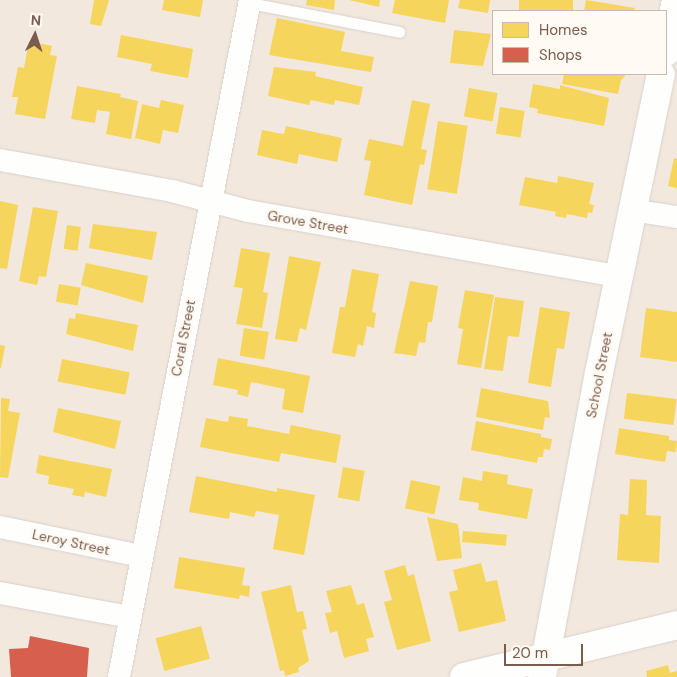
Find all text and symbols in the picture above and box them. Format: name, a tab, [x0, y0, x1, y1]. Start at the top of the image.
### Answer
north arrow	[10, 10, 60, 60]
legend	[492, 10, 667, 75]
text: N	[30, 11, 42, 29]
text: Homes	[539, 20, 588, 40]
text: Shops	[539, 45, 582, 65]
street label: Grove Street	[266, 207, 350, 237]
street label: Coral Street	[167, 298, 199, 378]
street label: School Street	[582, 331, 616, 419]
street label: Leroy Street	[31, 526, 111, 558]
scale bar	[507, 634, 586, 666]
text: 20 m	[512, 643, 548, 663]

